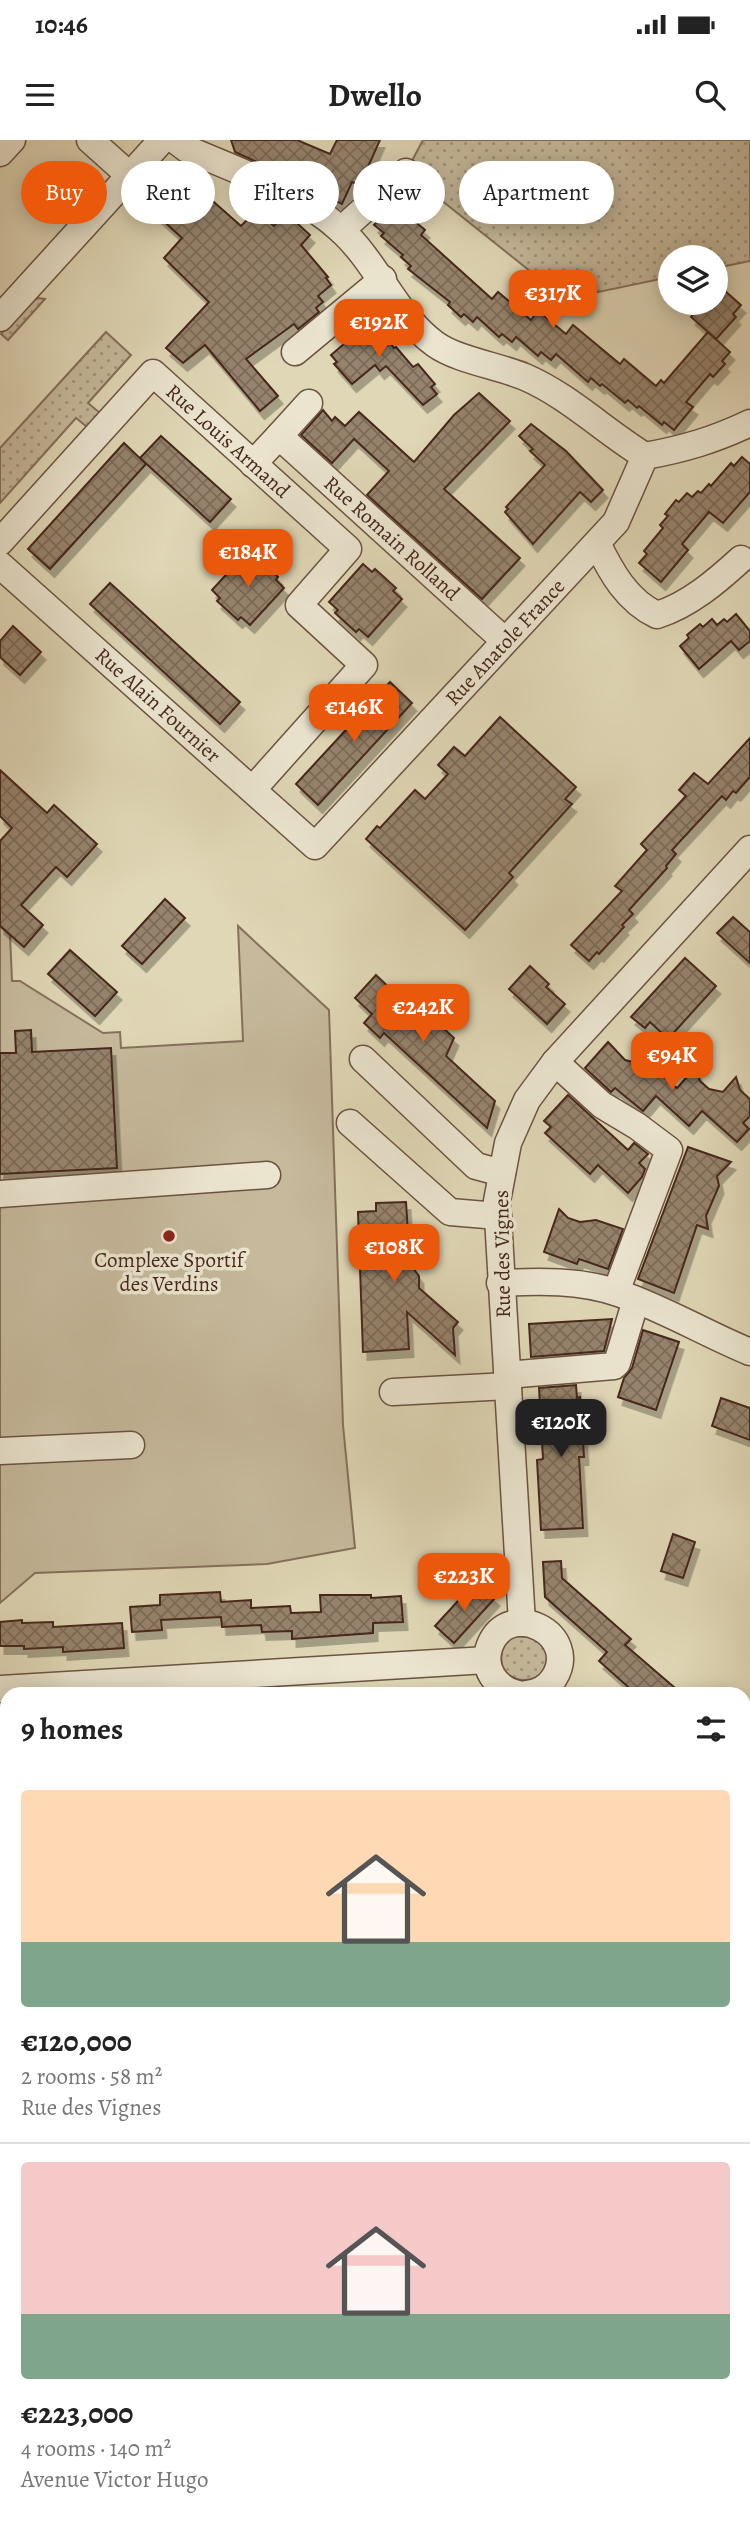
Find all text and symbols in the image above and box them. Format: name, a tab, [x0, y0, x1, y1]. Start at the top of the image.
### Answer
text: 10:46	[35, 7, 88, 42]
text: Dwello	[328, 73, 422, 117]
icon: menu	[21, 76, 59, 114]
icon: search	[691, 76, 729, 114]
chip: Buy	[21, 161, 107, 224]
chip: Rent	[121, 161, 215, 224]
chip: Filters	[229, 161, 339, 224]
chip: New	[353, 161, 445, 224]
chip: Apartment	[459, 161, 614, 224]
map controls	[658, 245, 728, 315]
button: layers	[658, 245, 728, 315]
pin: €317K	[504, 270, 602, 330]
text: €317K	[525, 277, 581, 308]
pin: €192K	[330, 300, 428, 359]
text: €192K	[350, 306, 408, 337]
street label: Rue Louis Armand	[160, 378, 297, 505]
street label: Rue Romain Rolland	[318, 469, 467, 607]
pin: €184K	[199, 530, 297, 589]
text: €184K	[219, 536, 277, 567]
street label: Rue Anatole France	[439, 573, 571, 711]
street label: Rue Alain Fournier	[89, 641, 227, 769]
pin: €146K	[305, 684, 403, 744]
text: €146K	[325, 691, 383, 722]
pin: €242K	[374, 984, 472, 1044]
text: €242K	[392, 991, 454, 1022]
pin: €94K	[631, 1032, 713, 1092]
text: €94K	[647, 1039, 697, 1070]
street label: Rue des Vignes	[487, 1190, 517, 1318]
pin: €108K	[345, 1224, 443, 1284]
marker: Complexe Sportif des Verdins	[161, 1228, 177, 1244]
text: €108K	[364, 1231, 424, 1262]
place label: Complexe Sportif des Verdins	[94, 1246, 247, 1298]
pin: €120K	[512, 1400, 610, 1459]
text: €120K	[531, 1406, 591, 1437]
pin: €223K	[415, 1554, 513, 1613]
text: €223K	[434, 1560, 494, 1591]
text: 9 homes	[21, 1709, 123, 1749]
icon: filters	[692, 1710, 730, 1748]
icon: home	[313, 1836, 439, 1962]
text: €120,000	[21, 2021, 132, 2061]
text: 2 rooms · 58 m²	[21, 2061, 162, 2092]
text: Rue des Vignes	[21, 2092, 161, 2123]
icon: home	[313, 2208, 439, 2334]
text: €223,000	[21, 2393, 133, 2433]
text: 4 rooms · 140 m²	[21, 2433, 171, 2464]
text: Avenue Victor Hugo	[21, 2464, 209, 2495]

